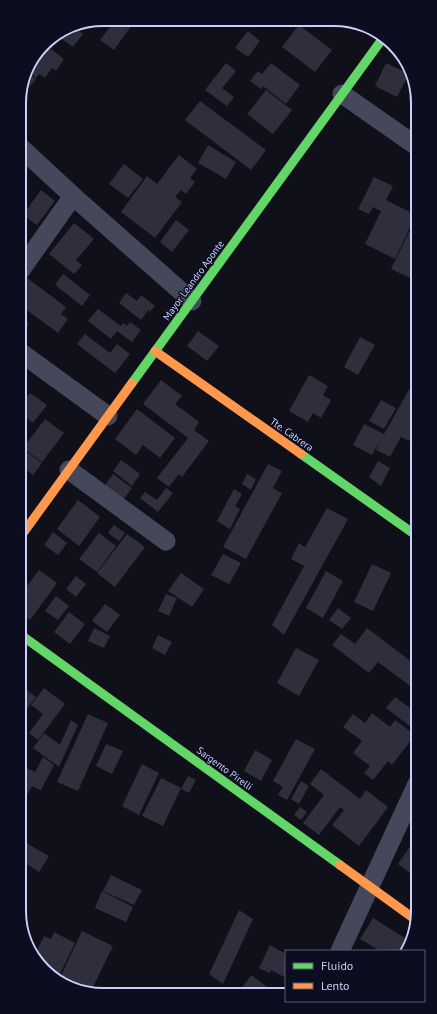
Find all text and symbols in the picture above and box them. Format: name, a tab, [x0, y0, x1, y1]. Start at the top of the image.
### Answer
street label: Mayor Leandro Aponte	[160, 238, 227, 323]
street label: Tte. Cabrera	[267, 415, 316, 454]
street label: Sargento Pirelli	[194, 744, 255, 793]
legend	[285, 950, 425, 1002]
text: Fluido	[321, 958, 353, 973]
text: Lento	[321, 978, 350, 993]

